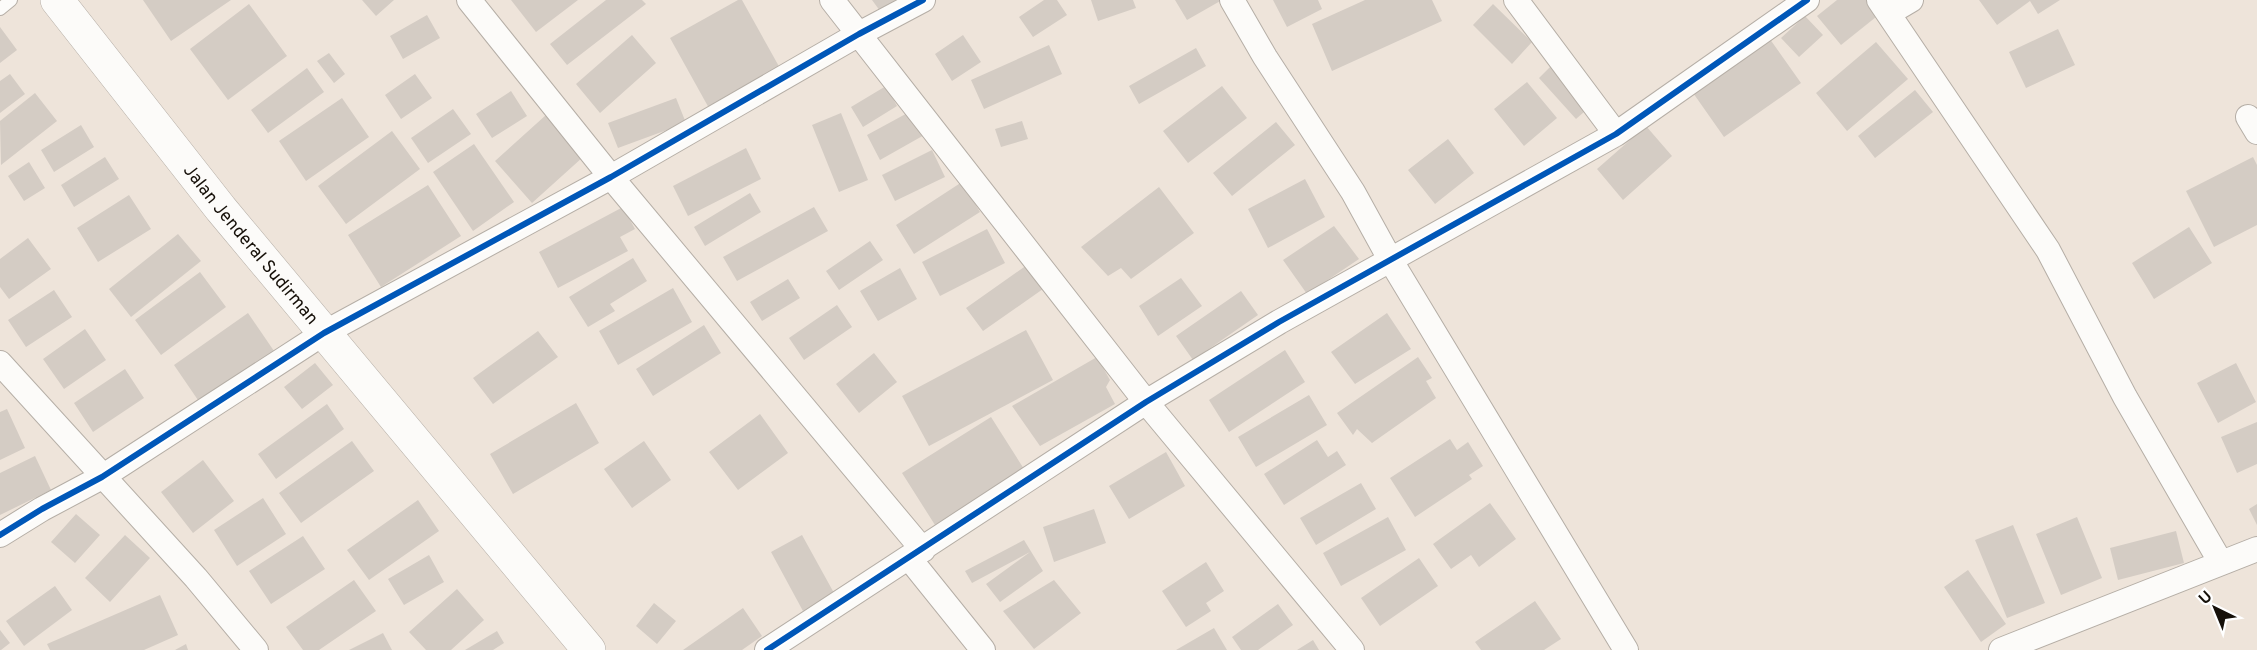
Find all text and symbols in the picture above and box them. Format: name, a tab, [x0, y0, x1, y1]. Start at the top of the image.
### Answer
street label: Jalan Jenderal Sudirman	[177, 160, 323, 330]
north arrow	[2185, 578, 2245, 638]
text: U	[2195, 587, 2217, 610]

